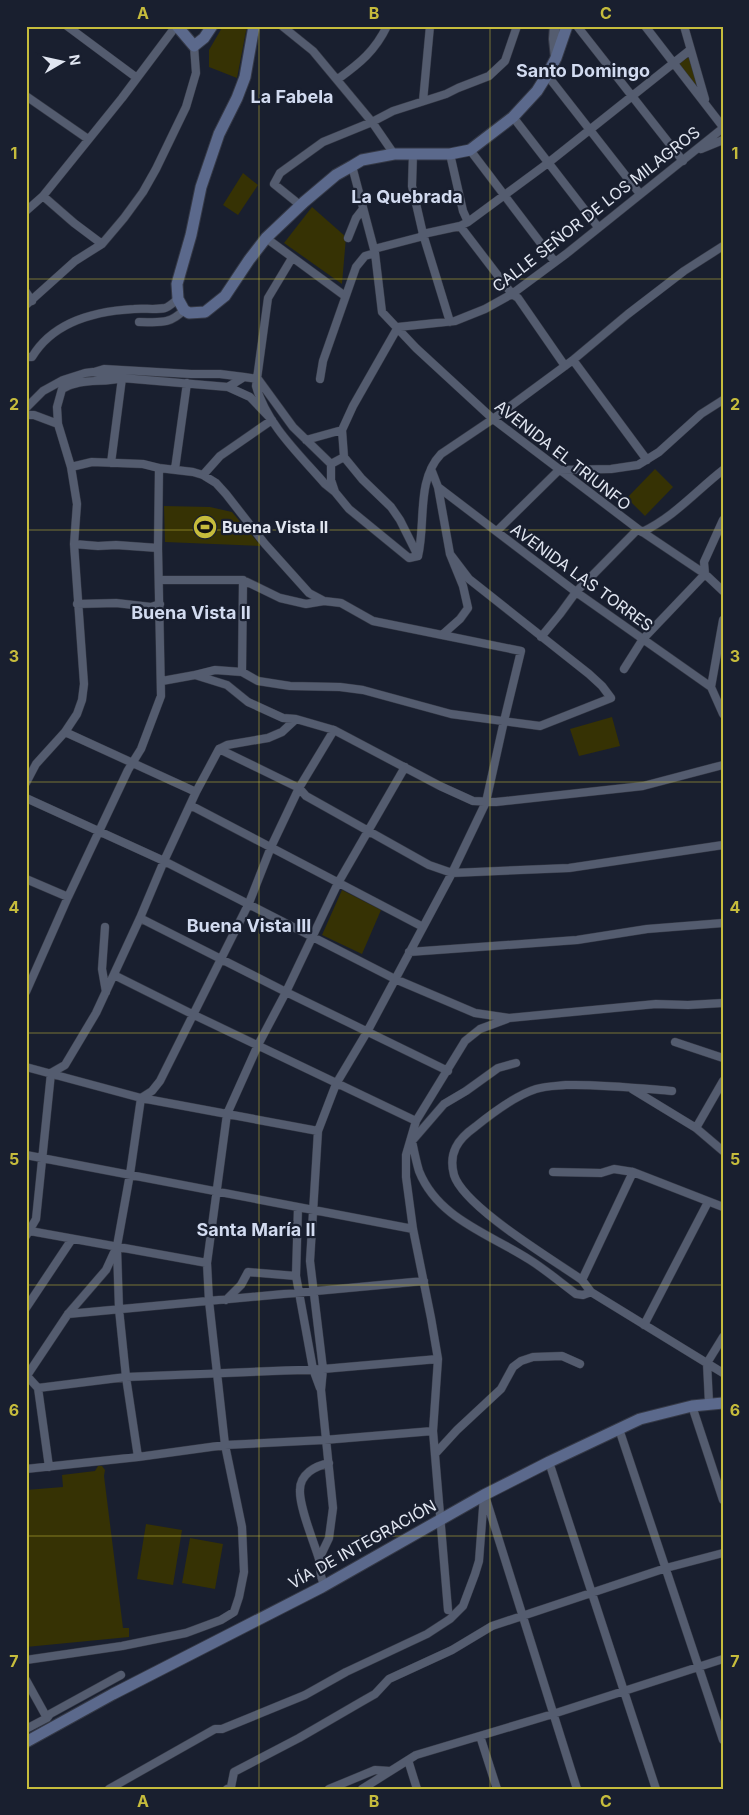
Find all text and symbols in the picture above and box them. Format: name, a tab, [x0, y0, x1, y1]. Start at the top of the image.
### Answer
text: A	[137, 3, 149, 23]
text: B	[369, 3, 379, 23]
text: C	[600, 3, 612, 23]
north arrow	[38, 38, 88, 88]
text: N	[66, 53, 85, 66]
district label: Santo Domingo	[516, 60, 650, 81]
district label: La Fabela	[250, 86, 334, 107]
street label: CALLE SEÑOR DE LOS MILAGROS	[488, 122, 704, 296]
text: 1	[11, 143, 17, 163]
text: 1	[732, 143, 738, 163]
district label: La Quebrada	[351, 186, 463, 207]
text: 2	[9, 394, 19, 414]
text: 2	[730, 394, 740, 414]
street label: AVENIDA EL TRIUNFO	[491, 396, 635, 514]
sports icon: Buena Vista II	[192, 514, 218, 540]
place label: Buena Vista II	[222, 517, 328, 537]
street label: AVENIDA LAS TORRES	[507, 519, 657, 635]
district label: Buena Vista II	[131, 602, 251, 623]
text: 3	[9, 646, 19, 666]
text: 3	[730, 646, 740, 666]
text: 4	[9, 897, 20, 917]
text: 4	[730, 897, 741, 917]
district label: Buena Vista III	[187, 915, 311, 936]
text: 5	[9, 1149, 19, 1169]
text: 5	[730, 1149, 740, 1169]
district label: Santa María II	[196, 1219, 316, 1240]
text: 6	[9, 1400, 19, 1420]
text: 6	[730, 1400, 740, 1420]
street label: VÍA DE INTEGRACIÓN	[285, 1495, 439, 1593]
text: 7	[9, 1651, 19, 1671]
text: 7	[730, 1651, 740, 1671]
text: A	[137, 1791, 149, 1811]
text: B	[369, 1791, 379, 1811]
text: C	[600, 1791, 612, 1811]

